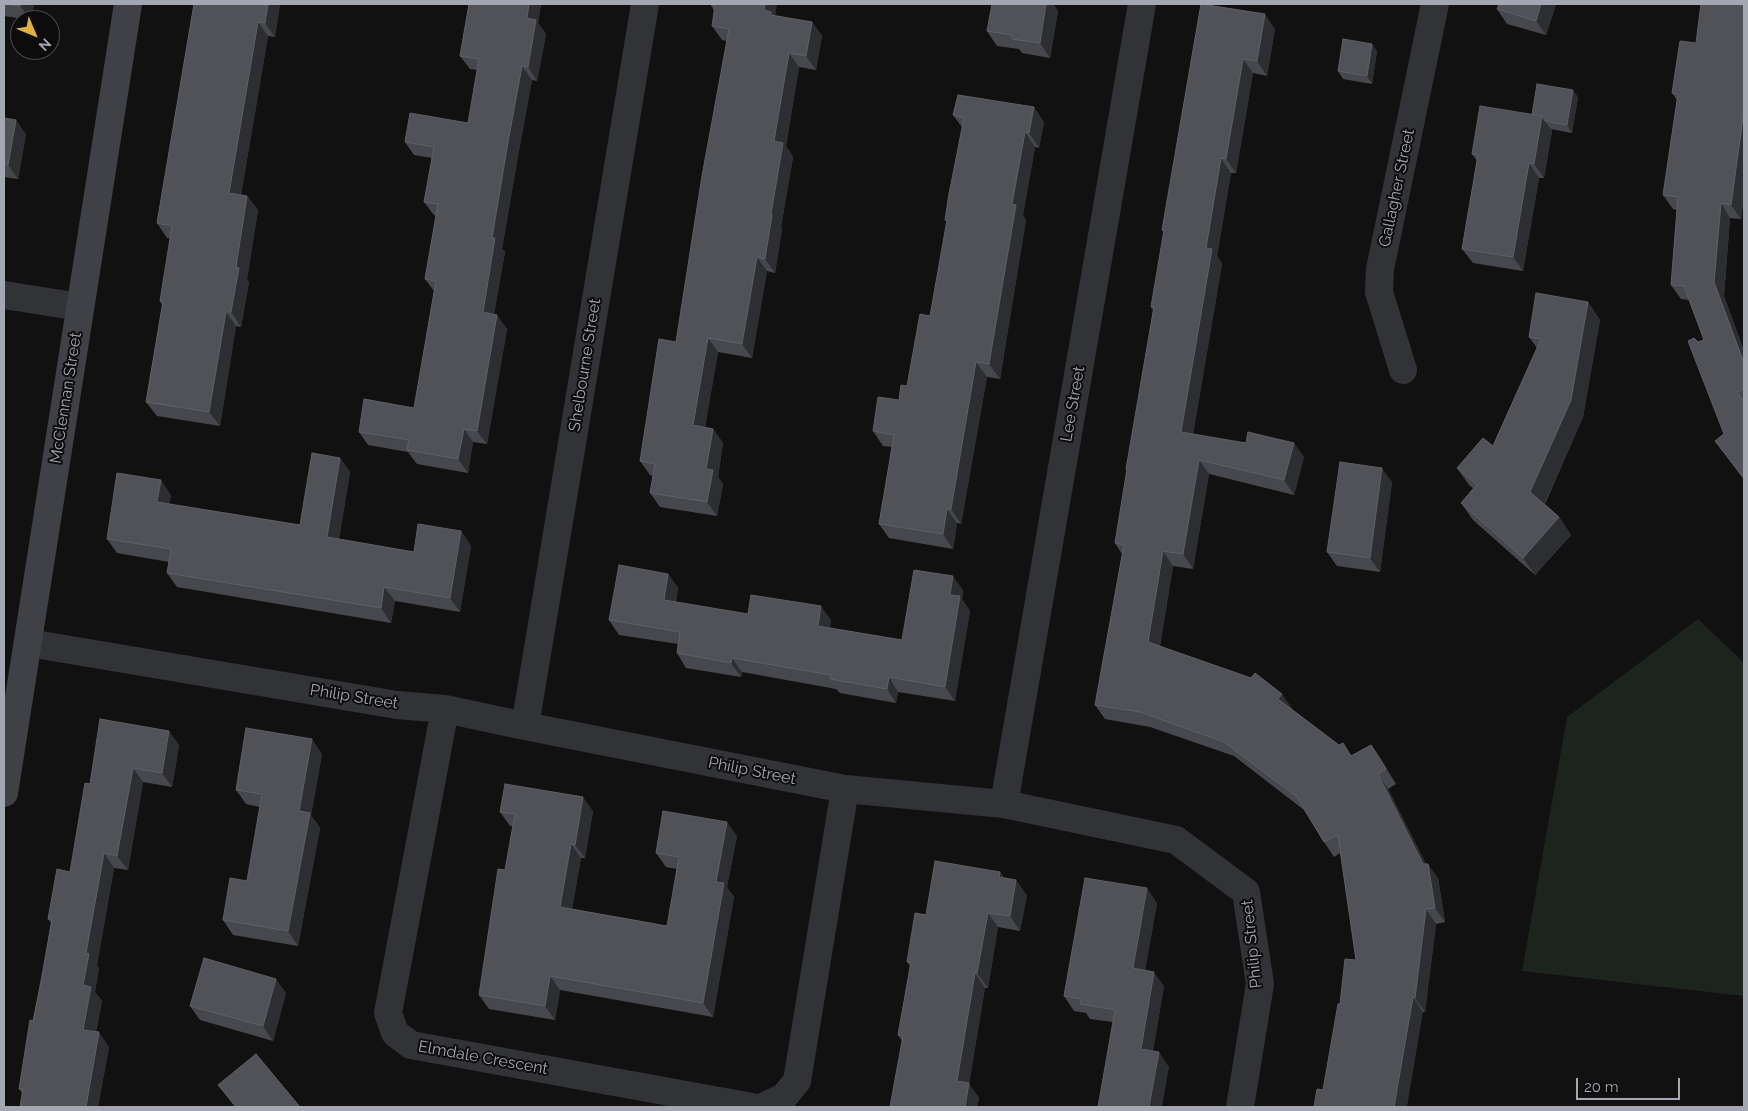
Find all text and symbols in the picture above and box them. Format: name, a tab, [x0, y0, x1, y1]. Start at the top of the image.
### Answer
north arrow	[10, 10, 60, 60]
text: N	[35, 35, 54, 54]
street label: Gallagher Street	[1375, 127, 1419, 249]
street label: Shelbourne Street	[565, 297, 605, 433]
street label: McClennan Street	[46, 331, 86, 465]
street label: Lee Street	[1057, 365, 1089, 443]
street label: Philip Street	[309, 681, 399, 713]
street label: Philip Street	[707, 753, 797, 789]
street label: Philip Street	[1238, 899, 1266, 989]
street label: Elmdale Crescent	[417, 1037, 549, 1079]
scale bar	[1578, 1068, 1682, 1100]
text: 20 m	[1584, 1078, 1619, 1096]

